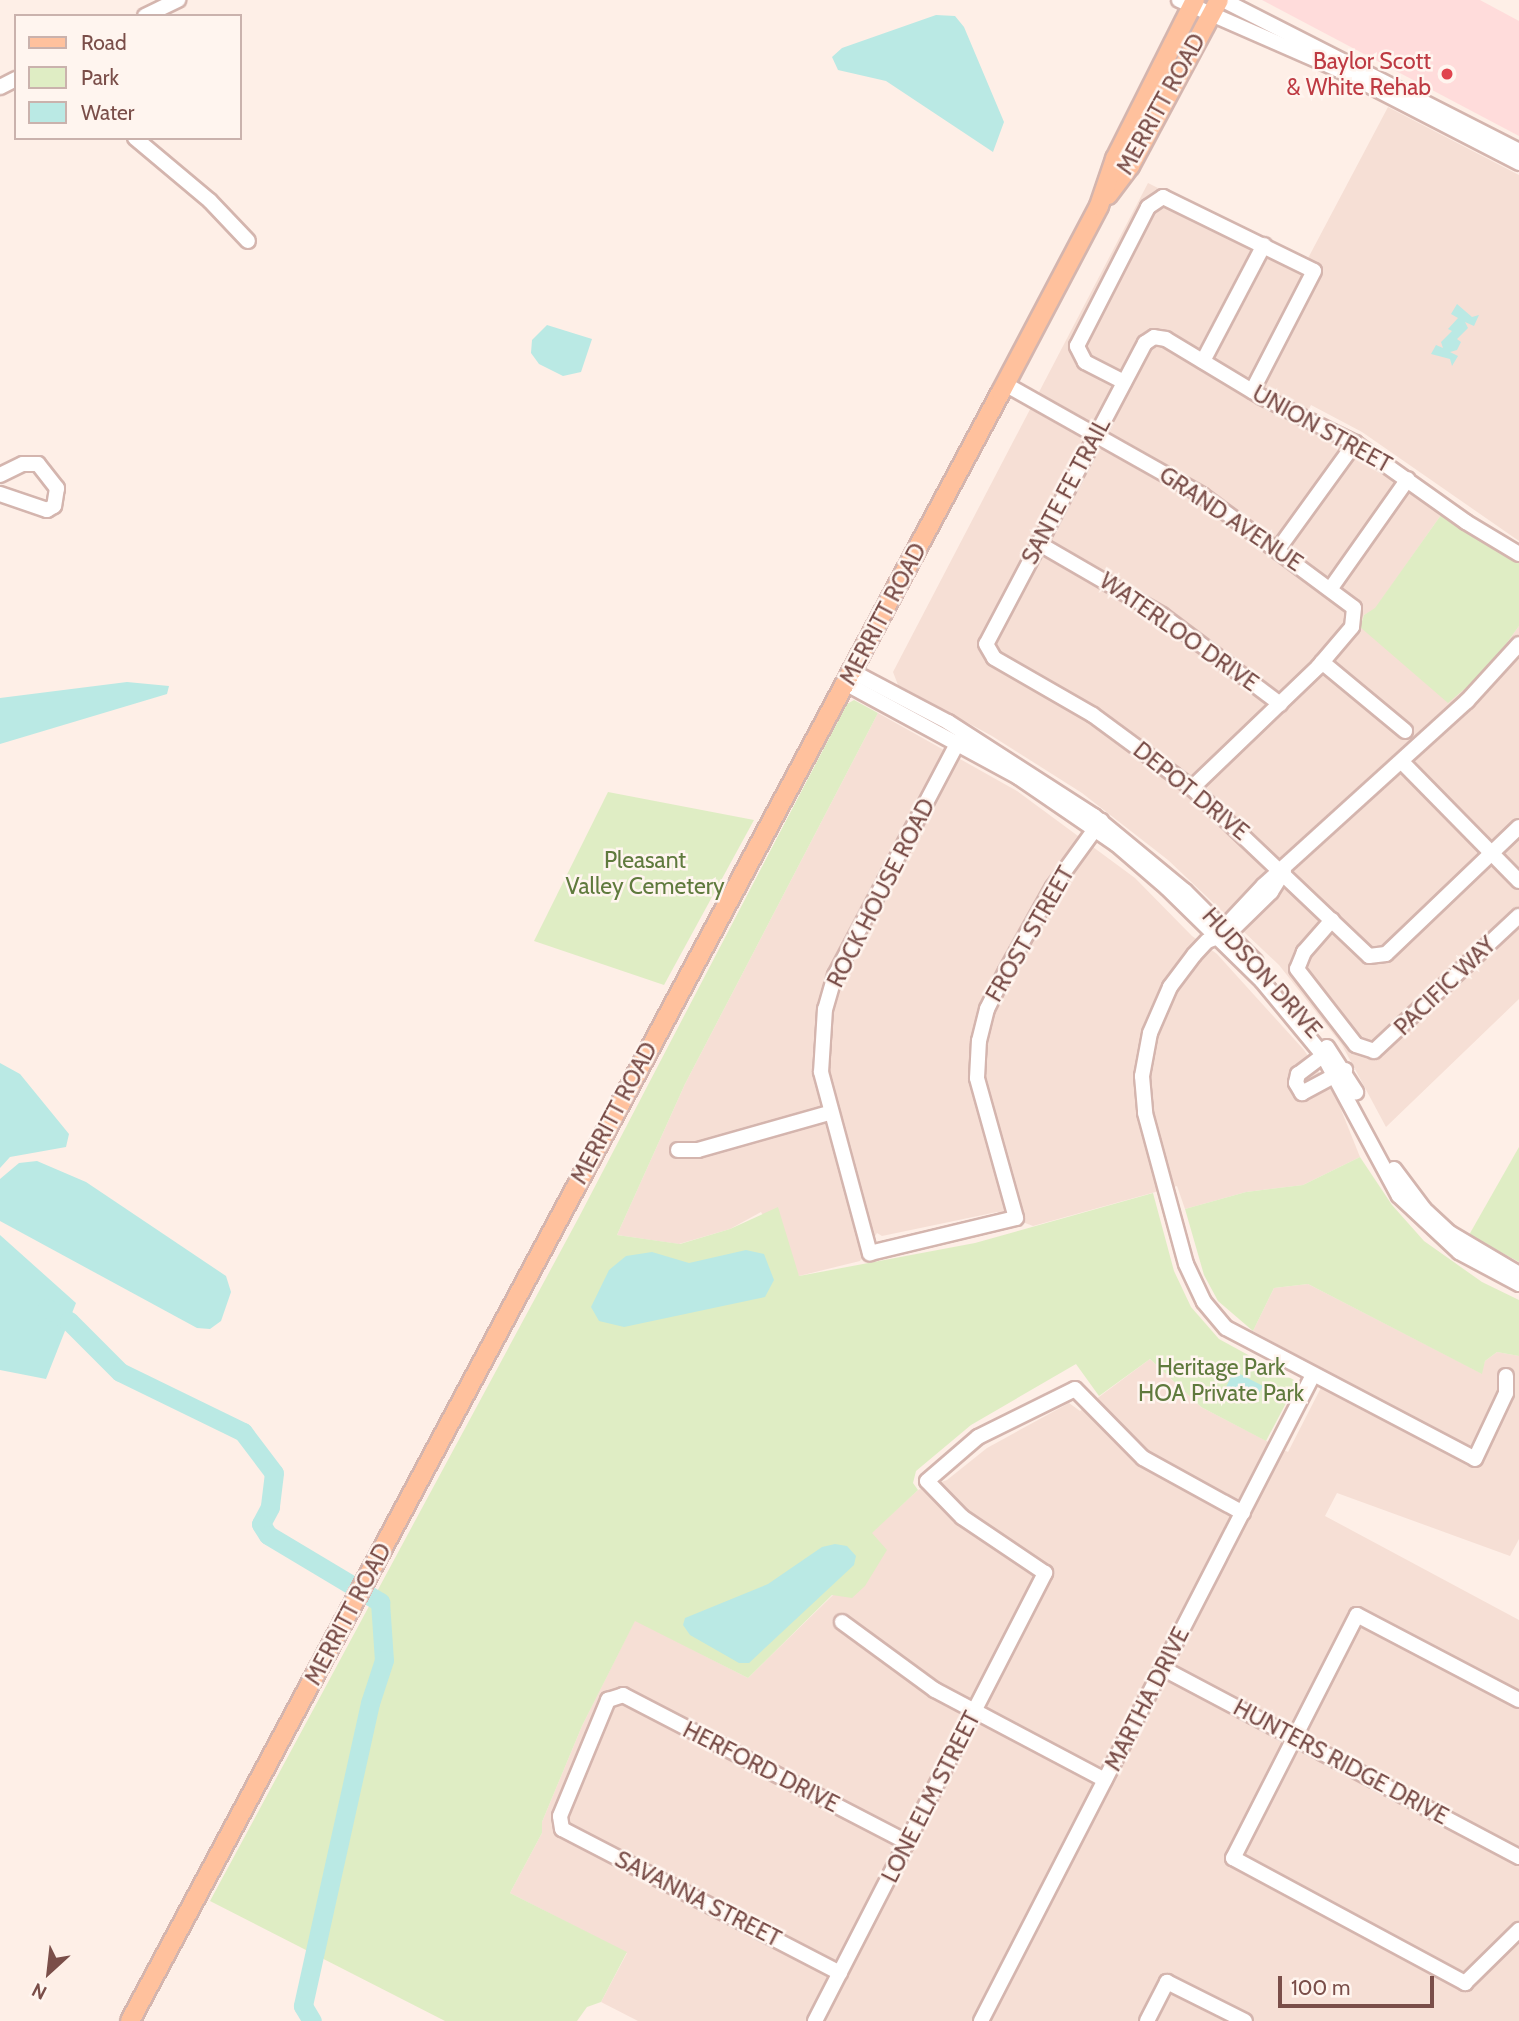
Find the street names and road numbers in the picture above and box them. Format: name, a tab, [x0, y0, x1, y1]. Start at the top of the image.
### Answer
street label: MERRITT ROAD	[1111, 29, 1211, 179]
street label: UNION STREET	[1247, 379, 1397, 479]
street label: SANTE FE TRAIL	[1016, 413, 1116, 569]
street label: GRAND AVENUE	[1154, 461, 1308, 577]
street label: MERRITT ROAD	[834, 538, 932, 690]
street label: WATERLOO DRIVE	[1094, 567, 1264, 697]
street label: DEPOT DRIVE	[1128, 736, 1254, 846]
street label: ROCK HOUSE ROAD	[821, 794, 941, 992]
street label: FROST STREET	[980, 861, 1080, 1007]
street label: HUDSON DRIVE	[1196, 902, 1328, 1044]
street label: PACIFIC WAY	[1389, 931, 1501, 1041]
street label: MERRITT ROAD	[565, 1037, 663, 1189]
street label: MERRITT ROAD	[299, 1538, 397, 1690]
street label: MARTHA DRIVE	[1099, 1623, 1195, 1775]
street label: HUNTERS RIDGE DRIVE	[1229, 1694, 1453, 1830]
street label: LONE ELM STREET	[876, 1707, 986, 1887]
street label: HERFORD DRIVE	[678, 1716, 844, 1818]
street label: SAVANNA STREET	[610, 1845, 786, 1953]

